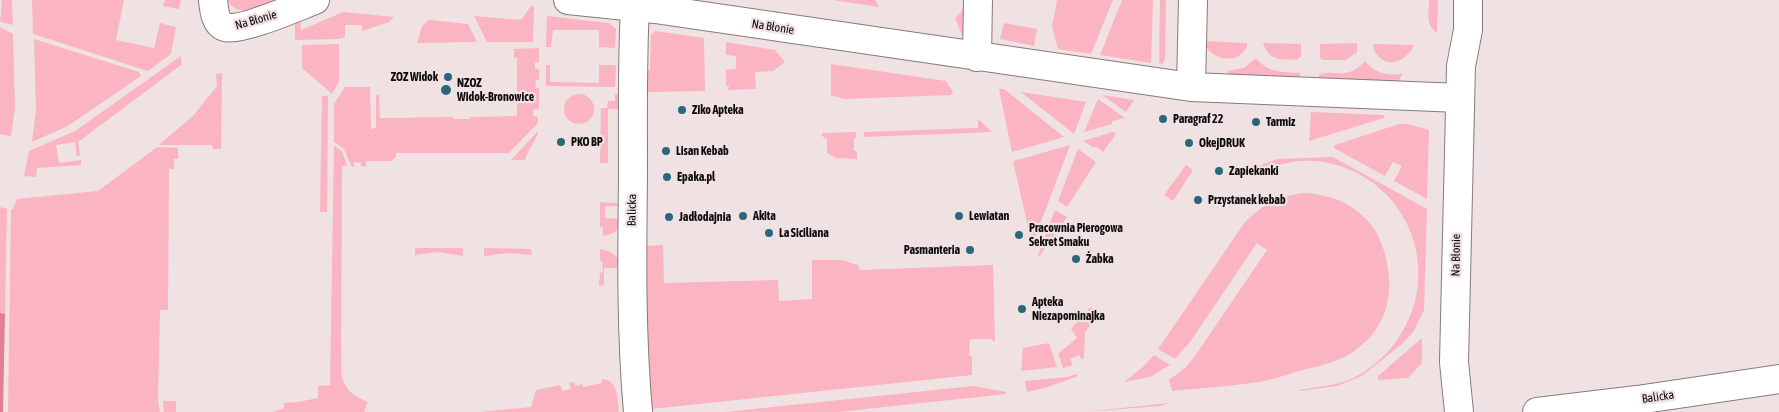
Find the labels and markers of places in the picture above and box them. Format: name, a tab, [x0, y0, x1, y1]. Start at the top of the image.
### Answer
place label: ZOZ Widok	[391, 70, 438, 84]
marker: ZOZ Widok	[442, 71, 454, 83]
place label: NZOZ Widok-Bronowice	[457, 76, 534, 104]
marker: NZOZ Widok-Bronowice	[439, 83, 453, 97]
place label: Ziko Apteka	[692, 103, 744, 117]
marker: Ziko Apteka	[676, 104, 688, 116]
place label: Paragraf 22	[1173, 112, 1223, 126]
marker: Paragraf 22	[1157, 113, 1169, 125]
place label: Tarmiz	[1266, 115, 1295, 129]
marker: Tarmiz	[1250, 116, 1262, 128]
place label: PKO BP	[571, 135, 603, 149]
marker: PKO BP	[555, 136, 567, 148]
place label: OkejDRUK	[1199, 136, 1245, 150]
marker: OkejDRUK	[1183, 137, 1195, 149]
place label: Lisan Kebab	[676, 144, 729, 158]
marker: Lisan Kebab	[660, 145, 672, 157]
place label: Zapiekanki	[1229, 164, 1279, 178]
marker: Zapiekanki	[1213, 165, 1225, 177]
place label: Epaka.pl	[677, 170, 715, 184]
marker: Epaka.pl	[661, 171, 673, 183]
place label: Przystanek kebab	[1208, 193, 1286, 207]
marker: Przystanek kebab	[1192, 194, 1204, 206]
place label: Akita	[753, 209, 776, 223]
place label: Lewiatan	[969, 209, 1009, 223]
place label: Jadłodajnia	[679, 210, 731, 224]
marker: Akita	[737, 210, 749, 222]
marker: Lewiatan	[953, 210, 965, 222]
marker: Jadłodajnia	[663, 211, 675, 223]
place label: Pracownia Pierogowa Sekret Smaku	[1029, 221, 1123, 249]
place label: La Siciliana	[779, 226, 829, 240]
marker: La Siciliana	[763, 227, 775, 239]
marker: Pracownia Pierogowa Sekret Smaku	[1013, 229, 1025, 241]
place label: Pasmanteria	[904, 243, 960, 257]
marker: Pasmanteria	[964, 244, 976, 256]
place label: Żabka	[1086, 252, 1114, 266]
marker: Żabka	[1070, 253, 1082, 265]
place label: Apteka Niezapominajka	[1032, 295, 1105, 323]
marker: Apteka Niezapominajka	[1016, 303, 1028, 315]

